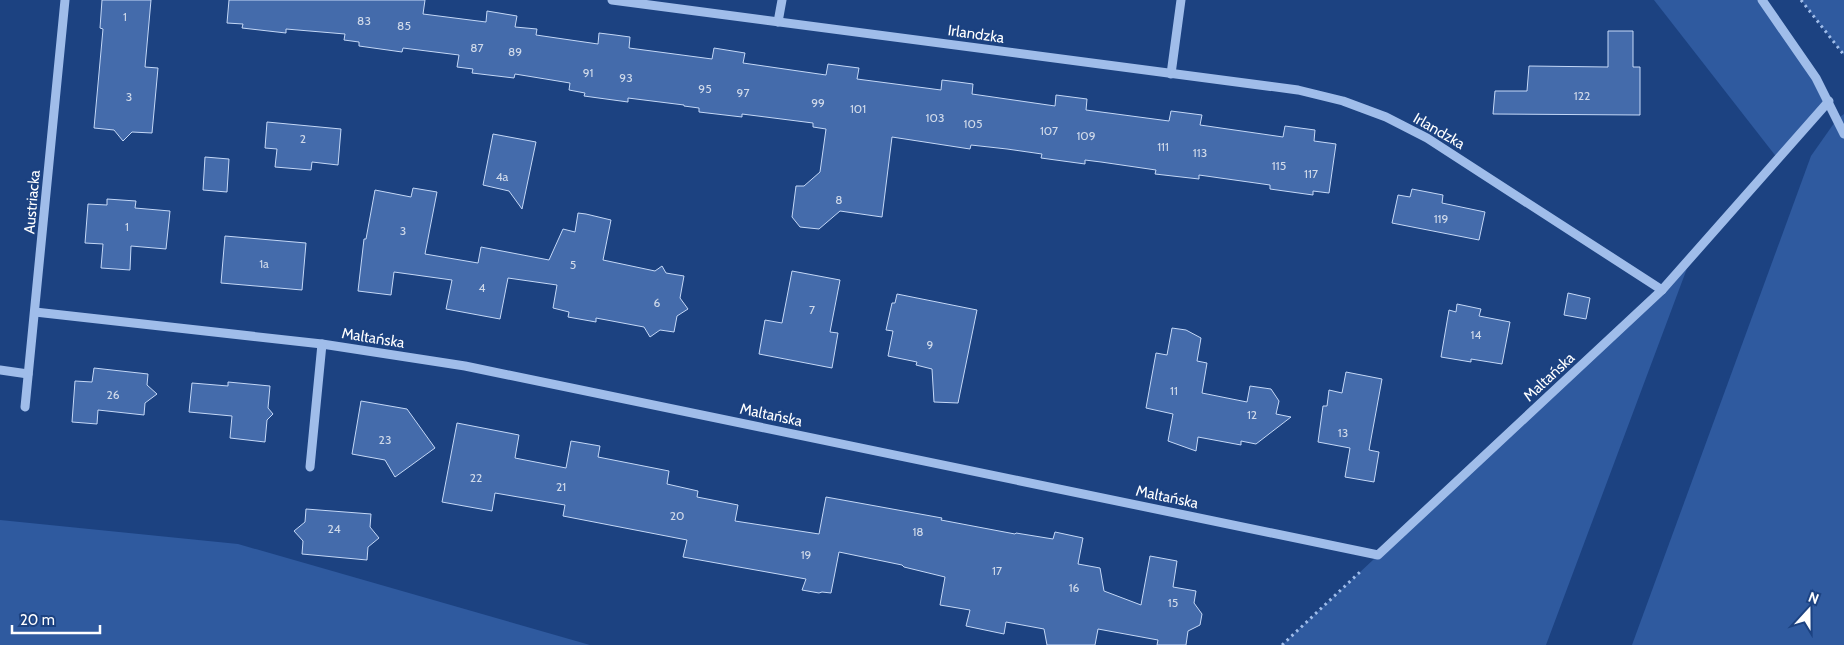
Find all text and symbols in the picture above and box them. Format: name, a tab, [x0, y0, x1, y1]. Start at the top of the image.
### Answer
house number: 1	[123, 9, 127, 24]
house number: 83	[357, 13, 371, 28]
house number: 85	[397, 18, 411, 33]
street label: Irlandzka	[947, 21, 1006, 47]
house number: 87	[470, 40, 484, 55]
house number: 89	[508, 44, 522, 59]
house number: 91	[583, 65, 593, 80]
house number: 93	[619, 70, 633, 85]
house number: 95	[698, 81, 712, 96]
house number: 97	[737, 85, 749, 100]
house number: 122	[1574, 88, 1590, 103]
house number: 3	[126, 89, 132, 104]
house number: 99	[811, 95, 825, 110]
house number: 101	[850, 101, 866, 116]
street label: Irlandzka	[1410, 109, 1469, 153]
house number: 103	[926, 110, 944, 125]
house number: 105	[964, 116, 982, 131]
house number: 107	[1040, 123, 1058, 138]
house number: 109	[1076, 128, 1096, 143]
house number: 2	[300, 131, 306, 146]
house number: 111	[1157, 139, 1169, 154]
house number: 113	[1193, 145, 1207, 160]
house number: 115	[1272, 158, 1286, 173]
house number: 117	[1304, 166, 1318, 181]
street label: Austriacka	[20, 169, 44, 235]
house number: 4a	[496, 169, 509, 184]
house number: 8	[835, 192, 843, 207]
house number: 119	[1434, 211, 1449, 226]
house number: 1	[125, 219, 129, 234]
house number: 3	[400, 223, 406, 238]
house number: 1a	[259, 256, 269, 271]
house number: 5	[570, 257, 576, 272]
house number: 4	[479, 280, 486, 295]
house number: 6	[654, 295, 661, 310]
house number: 7	[809, 302, 815, 317]
street label: Maltańska	[340, 324, 407, 352]
house number: 14	[1471, 327, 1481, 342]
house number: 9	[927, 337, 934, 352]
street label: Maltańska	[1520, 348, 1579, 405]
house number: 11	[1170, 383, 1178, 398]
house number: 26	[106, 387, 120, 402]
street label: Maltańska	[738, 400, 805, 431]
house number: 12	[1247, 407, 1257, 422]
house number: 13	[1338, 425, 1348, 440]
house number: 23	[379, 432, 391, 447]
house number: 22	[470, 470, 482, 485]
house number: 21	[556, 479, 566, 494]
street label: Maltańska	[1134, 482, 1201, 513]
house number: 20	[670, 508, 684, 523]
house number: 24	[327, 521, 341, 536]
house number: 18	[912, 524, 924, 539]
house number: 19	[801, 547, 812, 562]
house number: 17	[992, 563, 1002, 578]
house number: 16	[1069, 580, 1080, 595]
north arrow	[1784, 585, 1834, 635]
text: N	[1806, 588, 1822, 608]
house number: 15	[1168, 595, 1178, 610]
scale bar	[12, 602, 100, 634]
text: 20 m	[20, 611, 55, 629]

